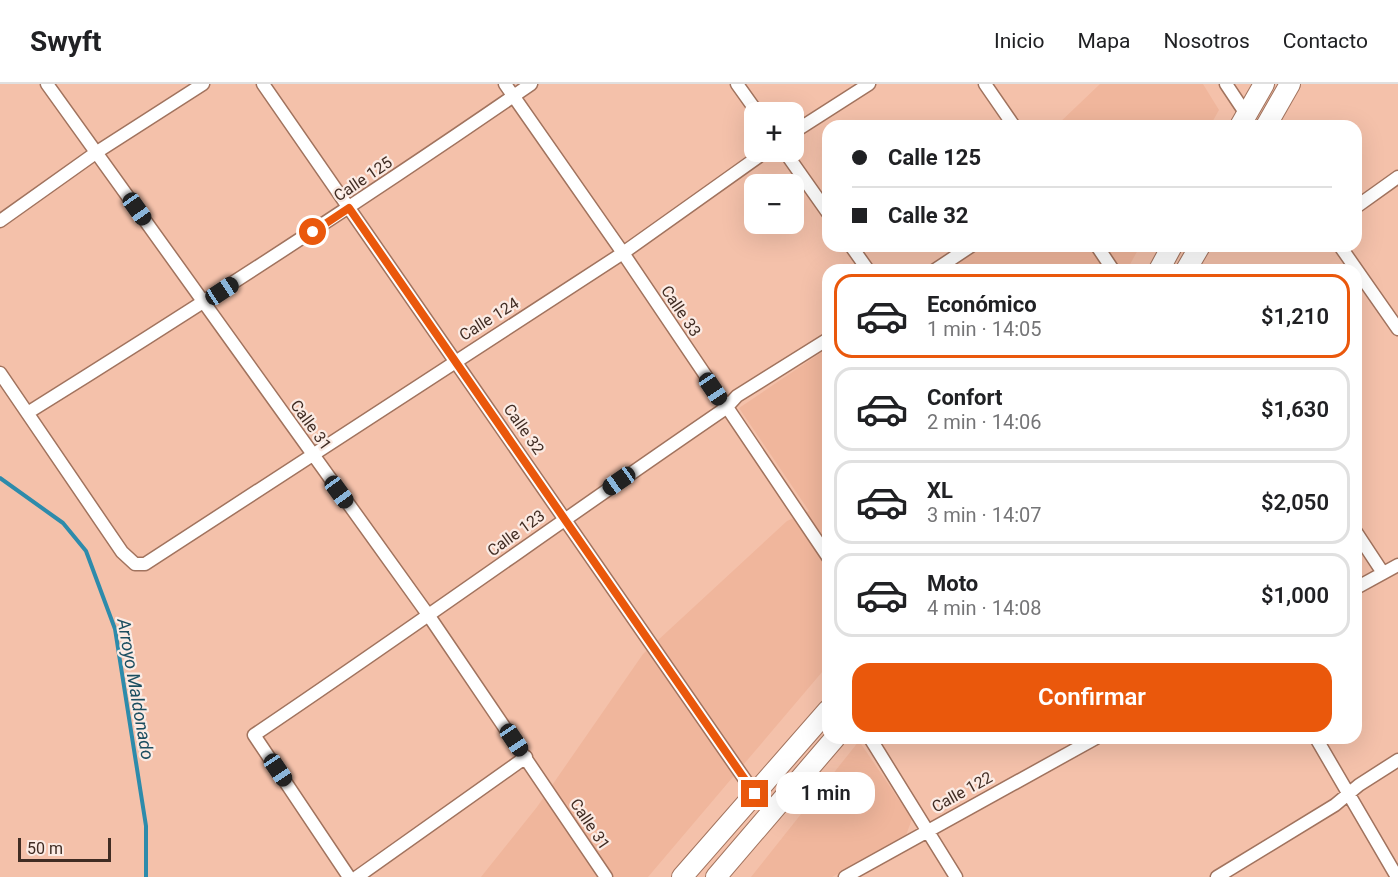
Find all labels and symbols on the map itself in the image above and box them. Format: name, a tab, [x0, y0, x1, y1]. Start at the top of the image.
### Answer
street label: Calle 125	[330, 153, 396, 205]
car	[119, 189, 155, 229]
route start	[299, 218, 326, 245]
car	[202, 274, 242, 308]
street label: Calle 33	[657, 282, 705, 340]
street label: Calle 124	[456, 293, 522, 345]
car	[695, 369, 731, 409]
street label: Calle 31	[286, 396, 336, 454]
street label: Calle 32	[500, 400, 548, 458]
car	[599, 463, 639, 499]
car	[321, 472, 357, 512]
street label: Calle 123	[484, 506, 548, 560]
water label: Arroyo Maldonado	[113, 616, 159, 761]
car	[496, 720, 532, 760]
car	[260, 750, 296, 790]
street label: Calle 122	[928, 768, 996, 816]
callout: 1 min	[776, 773, 875, 815]
route end	[741, 780, 768, 807]
street label: Calle 31	[566, 795, 614, 853]
scale bar	[18, 835, 111, 862]

